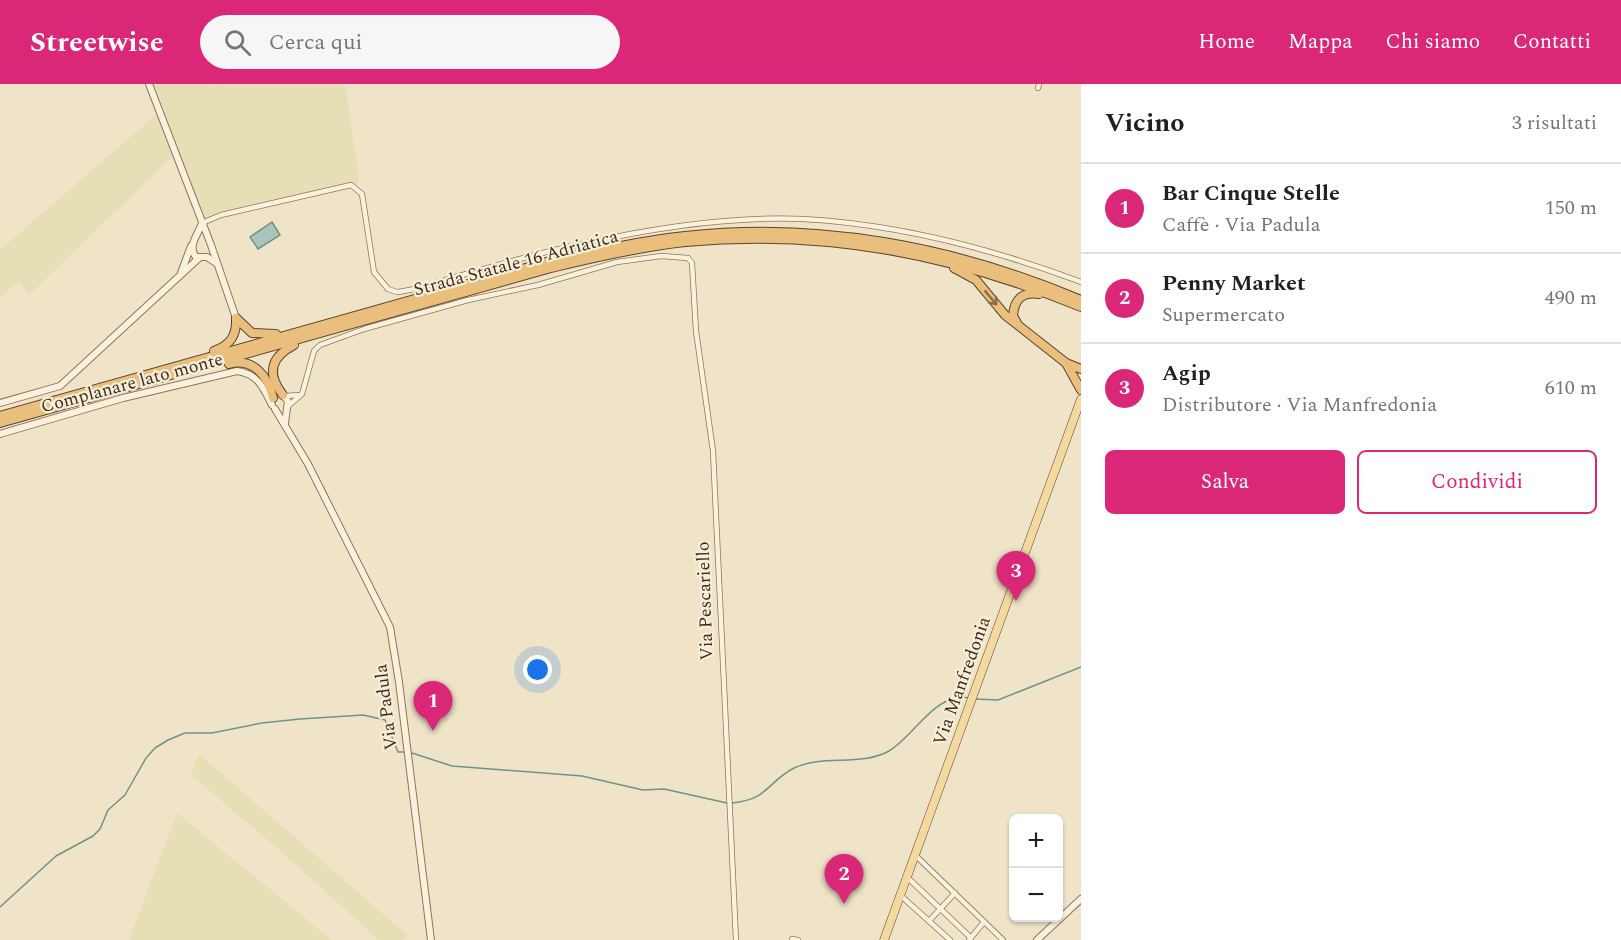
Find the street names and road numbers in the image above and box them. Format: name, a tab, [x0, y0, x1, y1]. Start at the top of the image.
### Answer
street label: Strada Statale 16 Adriatica	[411, 223, 622, 303]
street label: Complanare lato monte	[38, 346, 226, 420]
street label: Via Pescariello	[689, 541, 721, 661]
street label: Via Manfredonia	[926, 613, 998, 749]
street label: Via Padula	[367, 662, 405, 752]

